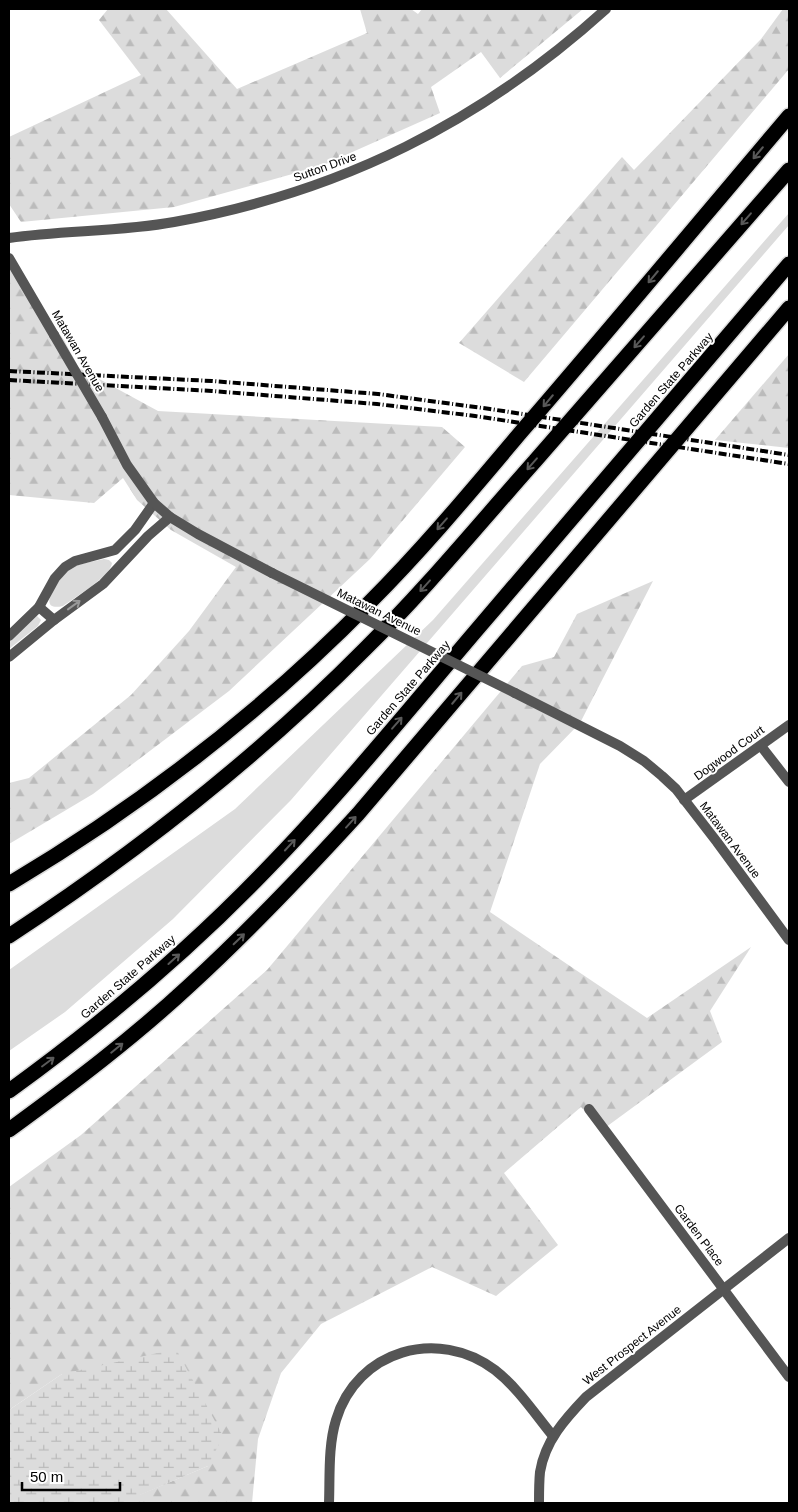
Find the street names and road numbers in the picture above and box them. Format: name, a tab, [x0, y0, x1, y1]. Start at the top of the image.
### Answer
street label: Sutton Drive	[292, 149, 359, 185]
street label: Matawan Avenue	[49, 308, 107, 395]
street label: Garden State Parkway	[626, 330, 716, 430]
street label: Matawan Avenue	[335, 586, 424, 639]
street label: Garden State Parkway	[363, 638, 453, 738]
street label: Dogwood Court	[691, 722, 767, 783]
street label: Matawan Avenue	[697, 799, 763, 881]
street label: Garden State Parkway	[78, 932, 178, 1022]
street label: Garden Place	[671, 1201, 727, 1269]
street label: West Prospect Avenue	[580, 1302, 684, 1388]

